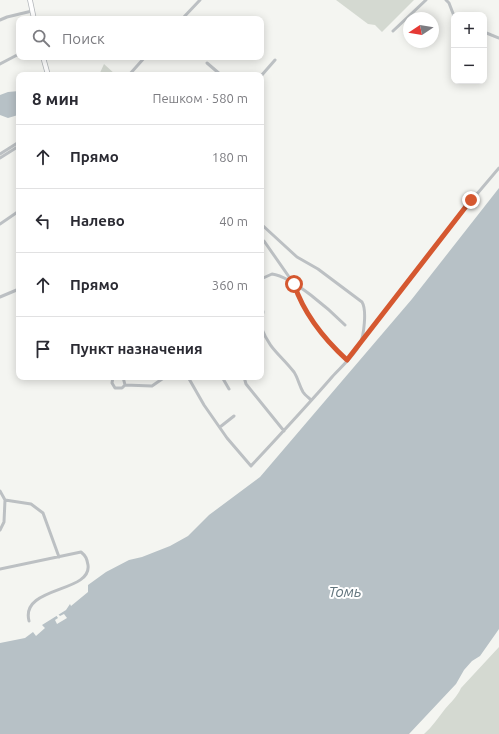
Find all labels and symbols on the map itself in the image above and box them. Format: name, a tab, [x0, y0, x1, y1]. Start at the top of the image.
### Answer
north arrow	[403, 12, 439, 48]
route end	[462, 191, 480, 209]
route start	[285, 275, 303, 293]
water label: Томь	[328, 583, 362, 600]

